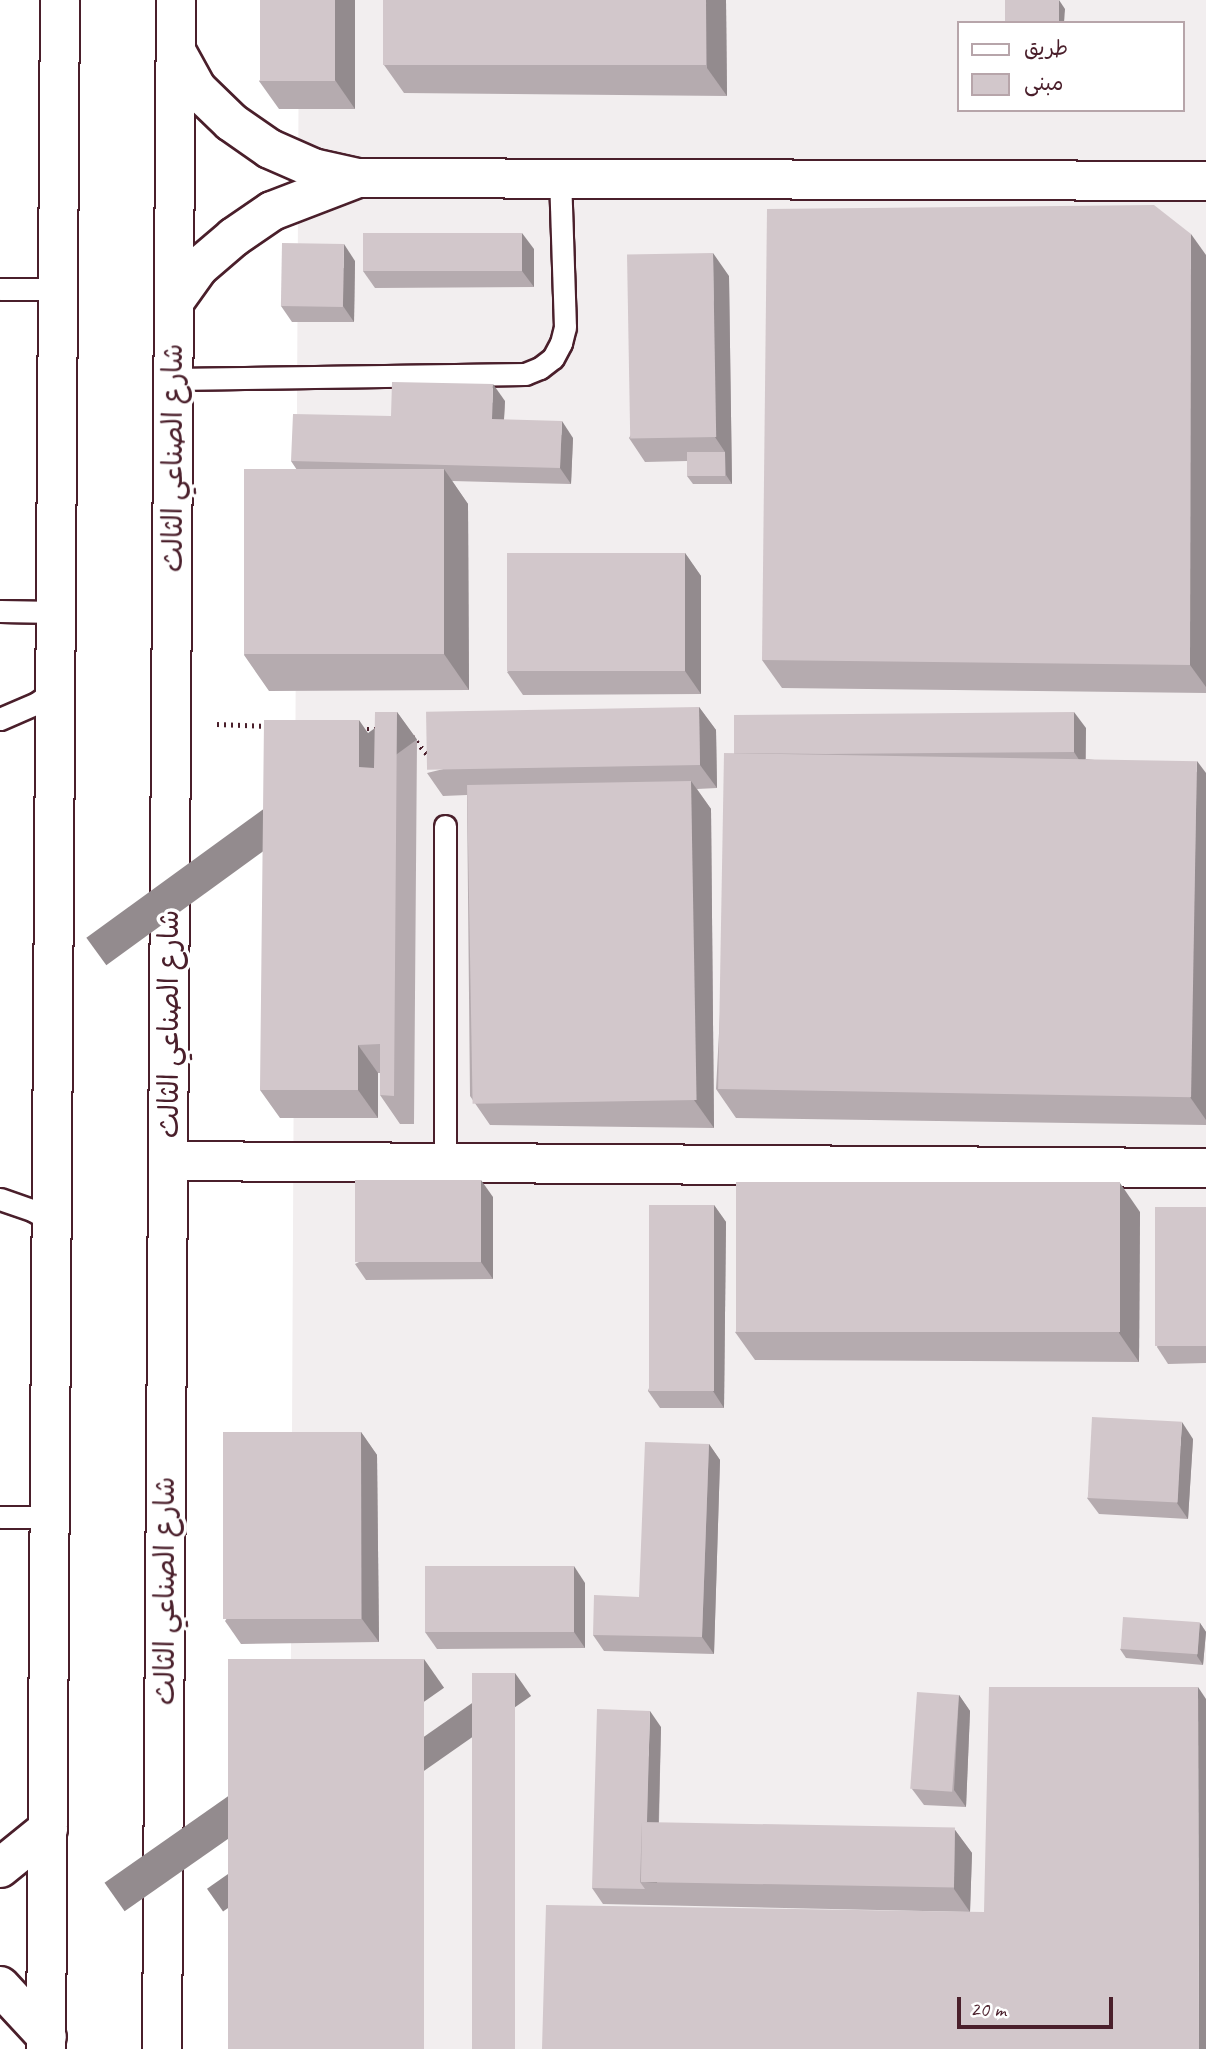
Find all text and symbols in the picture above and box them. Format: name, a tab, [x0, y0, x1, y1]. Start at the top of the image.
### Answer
legend	[958, 21, 1185, 112]
text: طريق	[1024, 35, 1068, 61]
text: مبنى	[1024, 70, 1063, 96]
street label: شارع الصناعي الثالث	[156, 344, 190, 572]
street label: شارع الصناعي الثالث	[152, 910, 186, 1138]
street label: شارع الصناعي الثالث	[148, 1477, 182, 1705]
scale bar	[961, 1982, 1117, 2026]
text: 20 m	[970, 1996, 1006, 2022]

